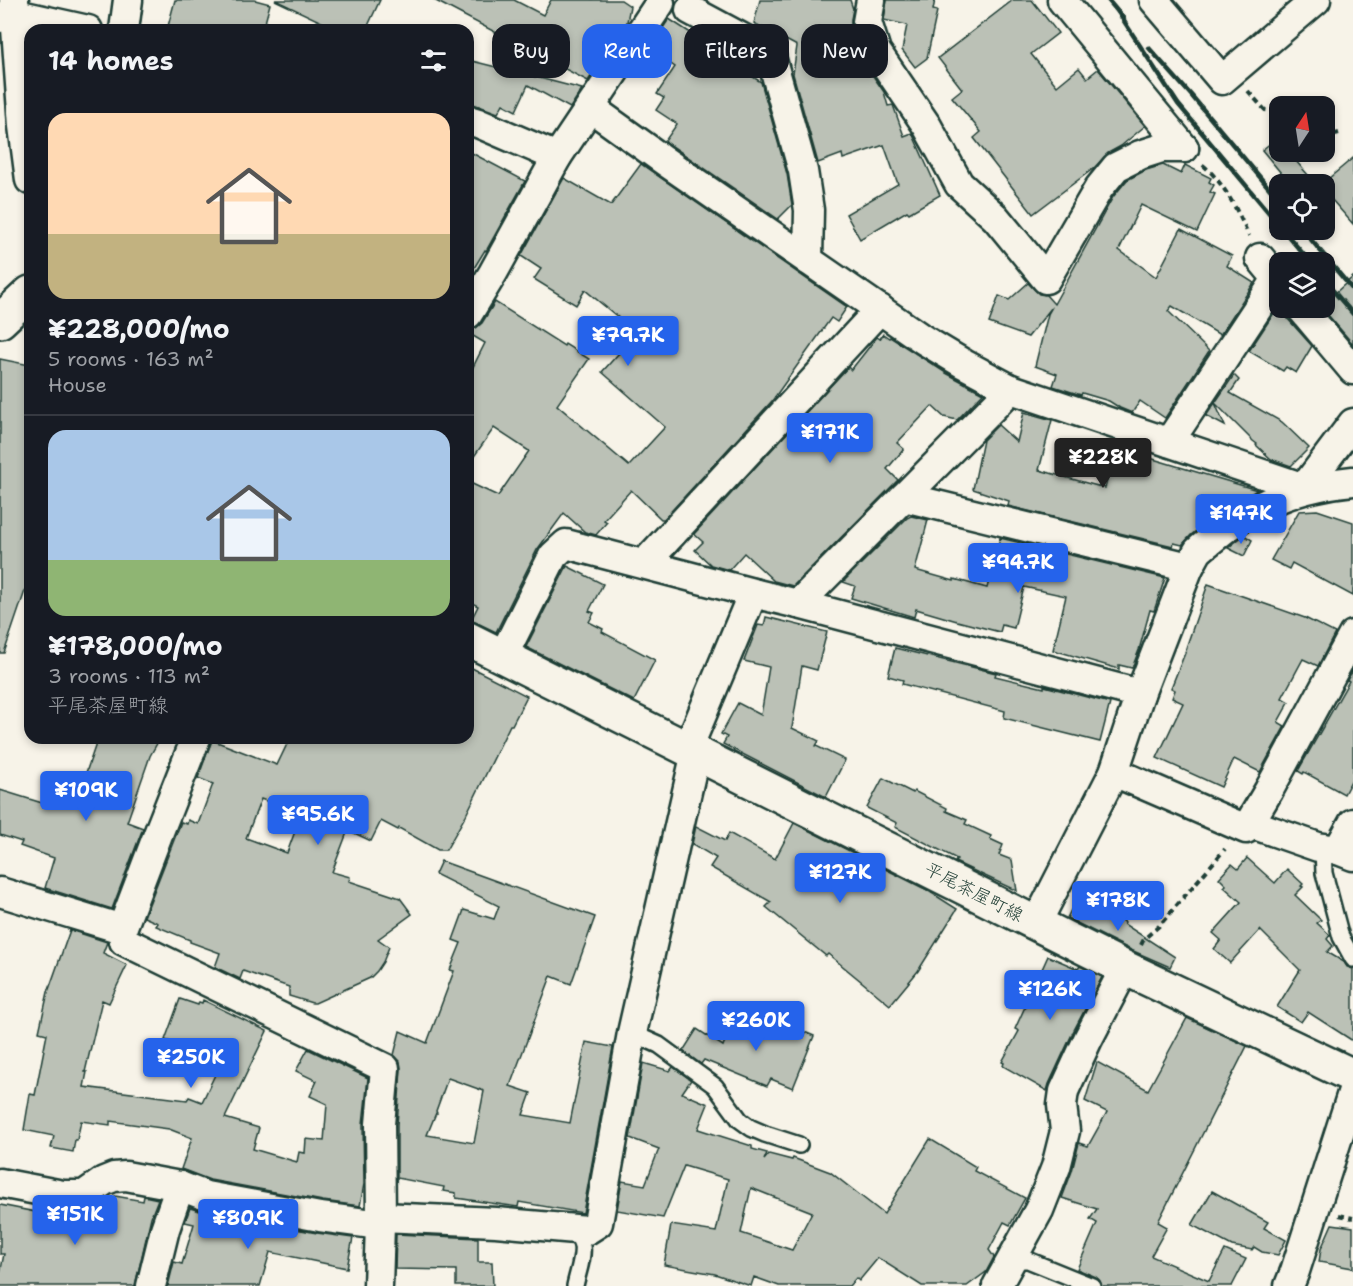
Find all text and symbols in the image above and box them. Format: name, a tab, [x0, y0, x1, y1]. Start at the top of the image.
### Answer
chip: Buy	[492, 24, 570, 78]
chip: Rent	[582, 24, 672, 78]
chip: Filters	[684, 24, 789, 78]
chip: New	[801, 24, 888, 78]
text: 14 homes	[48, 43, 174, 78]
icon: filters	[417, 44, 450, 77]
north arrow	[1269, 96, 1335, 162]
map controls	[1269, 96, 1335, 318]
icon: home	[195, 152, 303, 260]
button: locate	[1269, 174, 1335, 240]
button: layers	[1269, 252, 1335, 318]
text: ¥228,000/mo	[48, 311, 230, 346]
pin: ¥79.7K	[579, 316, 677, 367]
text: ¥79.7K	[592, 322, 664, 348]
text: 5 rooms · 163 m²	[48, 346, 214, 372]
text: House	[48, 372, 107, 398]
pin: ¥171K	[788, 413, 872, 464]
text: ¥171K	[801, 419, 859, 445]
pin: ¥228K	[1061, 438, 1145, 489]
text: ¥228K	[1068, 444, 1138, 470]
icon: home	[195, 469, 303, 577]
pin: ¥147K	[1199, 494, 1283, 545]
text: ¥147K	[1209, 500, 1273, 526]
pin: ¥94.7K	[969, 543, 1067, 594]
text: ¥94.7K	[982, 549, 1054, 575]
text: ¥178,000/mo	[48, 628, 223, 663]
text: 3 rooms · 113 m²	[48, 663, 210, 689]
text: 平尾茶屋町線	[48, 692, 168, 718]
pin: ¥109K	[44, 771, 128, 822]
text: ¥109K	[54, 777, 118, 803]
pin: ¥95.6K	[269, 795, 367, 846]
text: ¥95.6K	[282, 801, 354, 827]
pin: ¥127K	[798, 853, 882, 904]
street label: 平尾茶屋町線	[920, 857, 1028, 927]
text: ¥127K	[809, 859, 871, 885]
pin: ¥178K	[1076, 881, 1160, 932]
text: ¥178K	[1086, 887, 1150, 913]
pin: ¥126K	[1008, 970, 1092, 1021]
text: ¥126K	[1018, 976, 1082, 1002]
pin: ¥260K	[714, 1001, 798, 1052]
text: ¥260K	[721, 1007, 791, 1033]
pin: ¥250K	[149, 1038, 233, 1089]
text: ¥250K	[157, 1044, 225, 1070]
pin: ¥151K	[33, 1195, 117, 1246]
pin: ¥80.9K	[199, 1199, 297, 1250]
text: ¥151K	[46, 1201, 104, 1227]
text: ¥80.9K	[212, 1205, 284, 1231]

